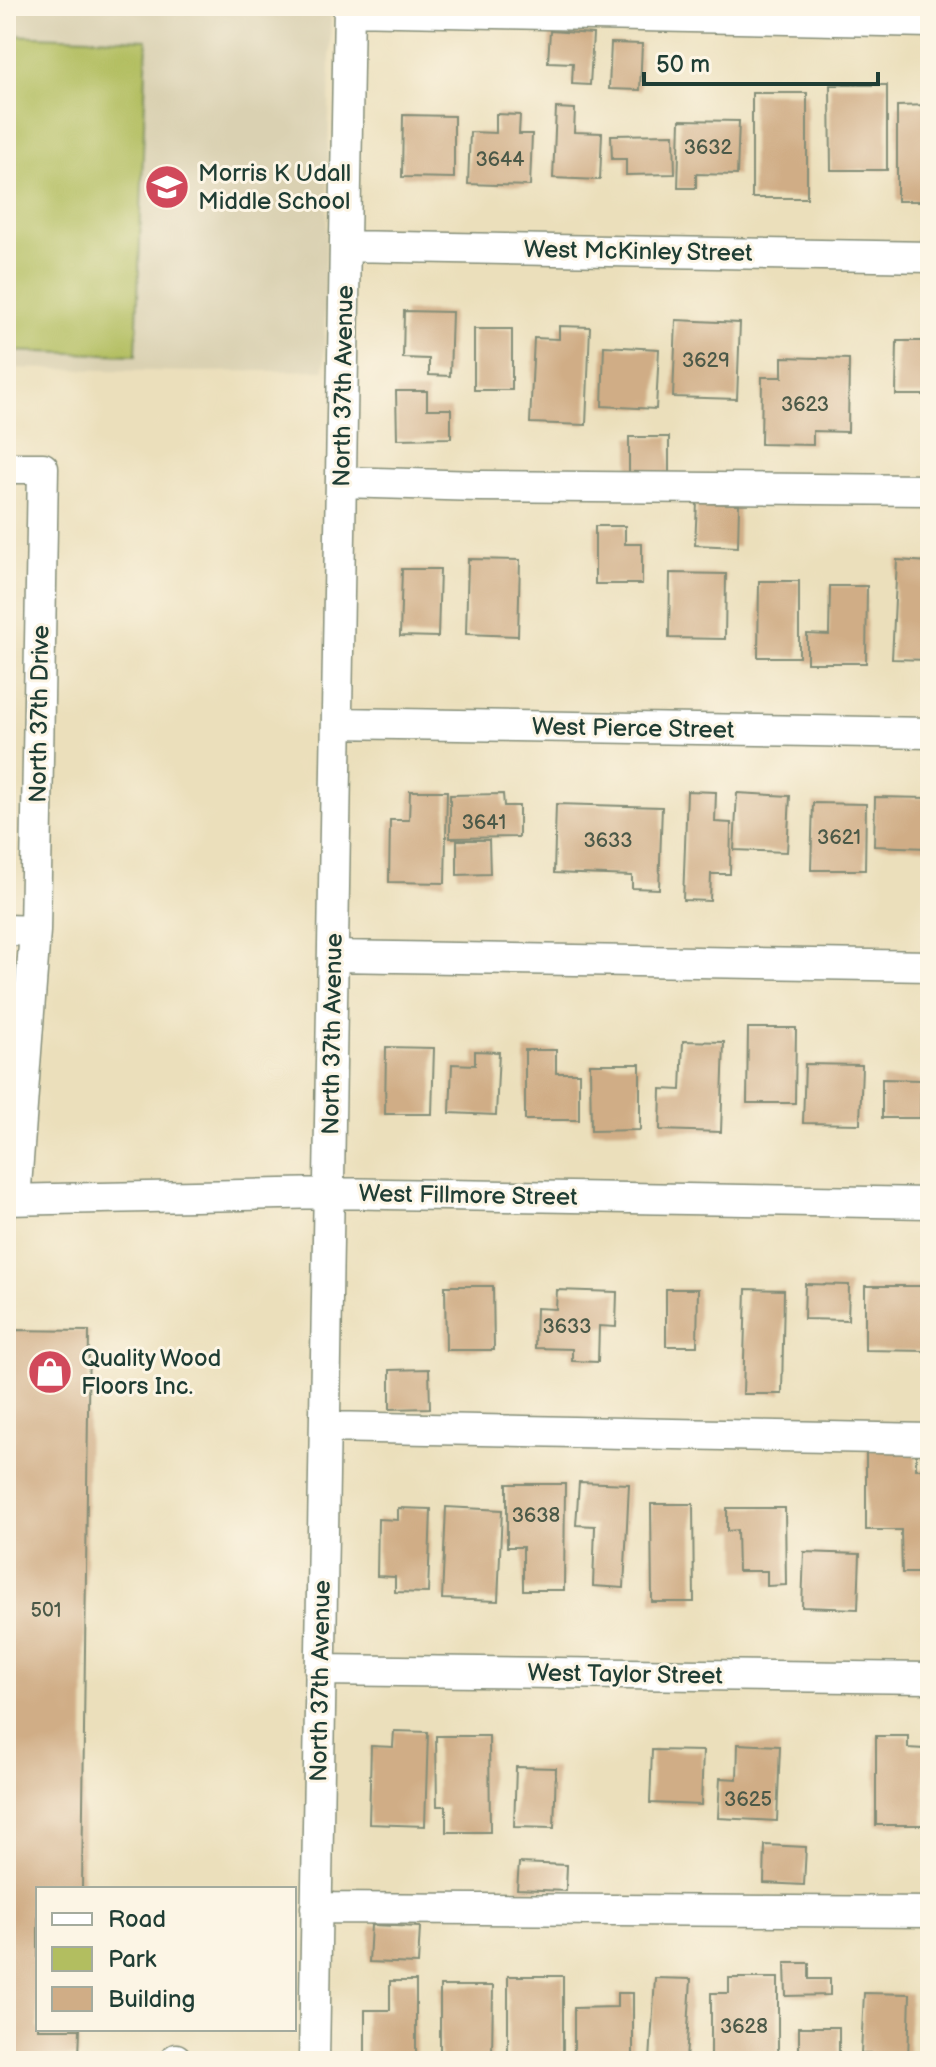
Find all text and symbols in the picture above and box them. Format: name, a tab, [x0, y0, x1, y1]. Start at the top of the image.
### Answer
scale bar	[644, 36, 878, 86]
text: 50 m	[656, 50, 710, 79]
house number: 3632	[684, 136, 733, 160]
house number: 3644	[476, 148, 524, 172]
place label: Morris K Udall Middle School	[198, 159, 351, 216]
school or university icon: Morris K Udall Middle School	[143, 163, 191, 211]
street label: West McKinley Street	[523, 235, 753, 268]
street label: North 37th Avenue	[327, 285, 360, 487]
house number: 3629	[682, 349, 730, 373]
house number: 3623	[781, 393, 829, 417]
street label: North 37th Drive	[23, 625, 56, 803]
street label: West Pierce Street	[531, 712, 735, 745]
house number: 3641	[462, 811, 506, 835]
house number: 3621	[817, 826, 861, 850]
house number: 3633	[583, 829, 633, 853]
street label: North 37th Avenue	[316, 933, 349, 1135]
street label: West Fillmore Street	[358, 1179, 578, 1212]
house number: 3633	[542, 1315, 592, 1339]
place label: Quality Wood Floors Inc.	[81, 1344, 221, 1401]
shop icon: Quality Wood Floors Inc.	[26, 1348, 74, 1396]
house number: 3638	[512, 1504, 560, 1528]
street label: North 37th Avenue	[304, 1580, 337, 1782]
house number: 501	[31, 1599, 61, 1623]
street label: West Taylor Street	[527, 1658, 724, 1691]
house number: 3625	[724, 1788, 772, 1812]
legend	[36, 1887, 296, 2031]
text: Road	[108, 1905, 166, 1934]
text: Park	[108, 1945, 156, 1974]
text: Building	[108, 1985, 195, 2014]
house number: 3628	[720, 2015, 768, 2039]

